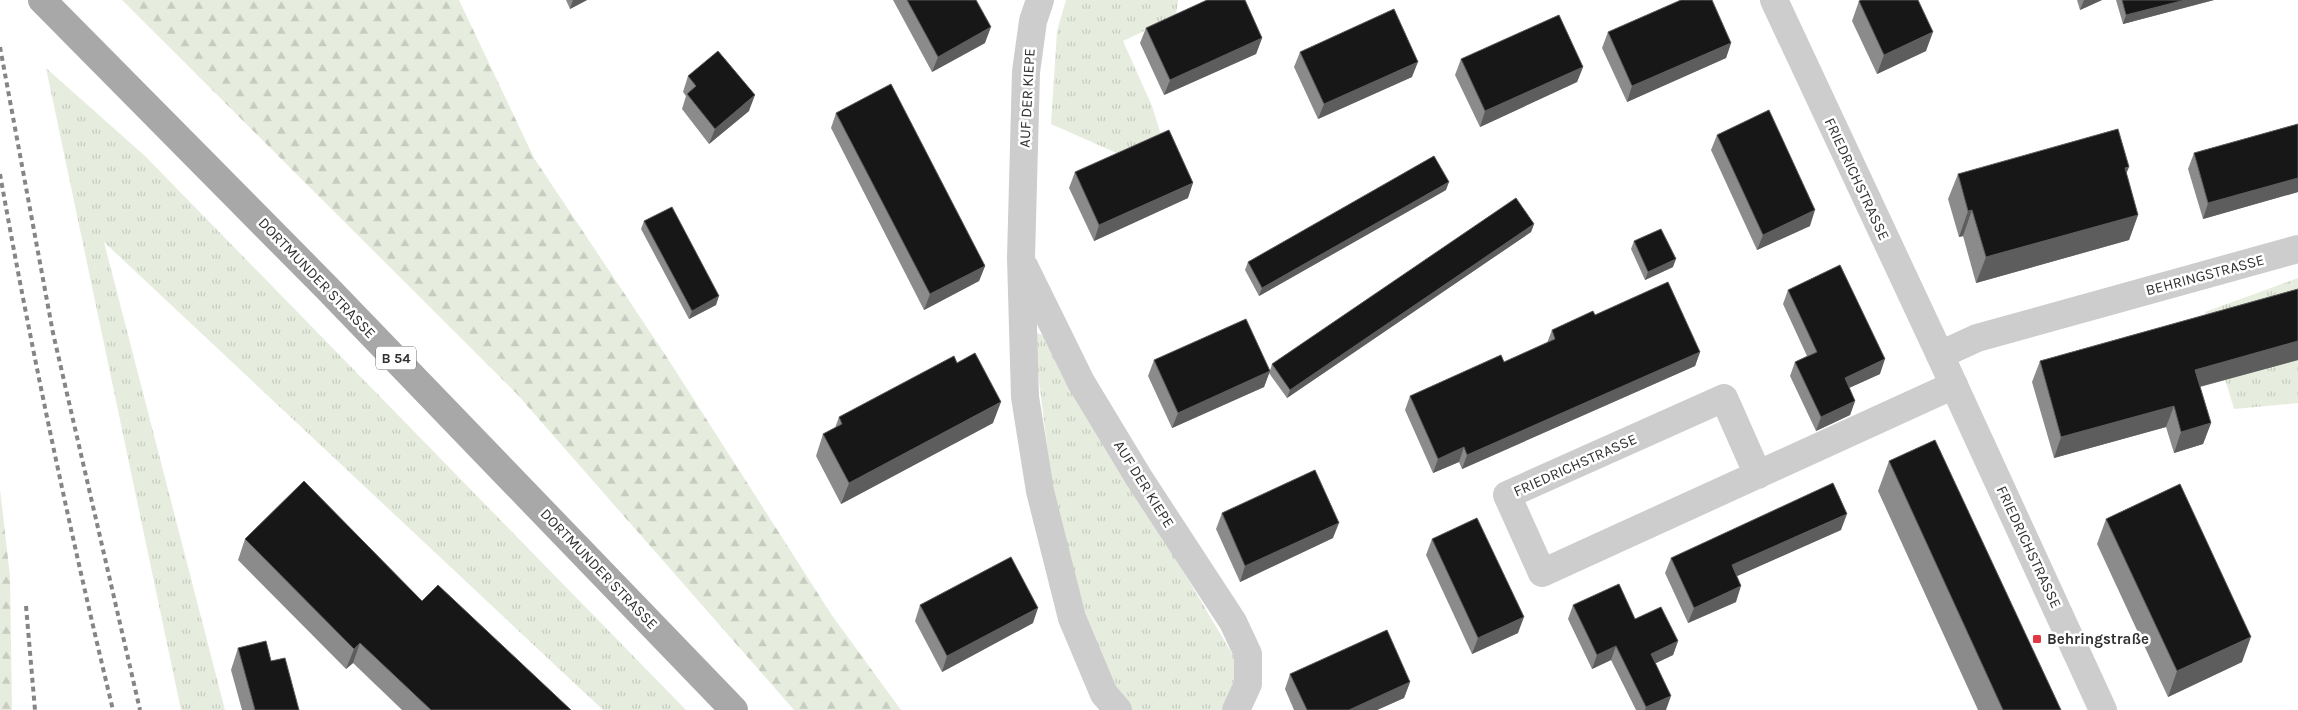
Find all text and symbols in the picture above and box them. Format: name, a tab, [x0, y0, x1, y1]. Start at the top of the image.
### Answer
street label: AUF DER KIEPE	[1015, 48, 1039, 148]
street label: FRIEDRICHSTRASSE	[1821, 115, 1893, 243]
street label: DORTMUNDER STRASSE	[255, 214, 379, 342]
street label: BEHRINGSTRASSE	[2144, 251, 2266, 299]
road number: B 54	[376, 346, 416, 369]
street label: FRIEDRICHSTRASSE	[1511, 430, 1639, 500]
street label: AUF DER KIEPE	[1110, 437, 1178, 531]
street label: FRIEDRICHSTRASSE	[1993, 483, 2065, 611]
street label: DORTMUNDER STRASSE	[537, 505, 661, 633]
place label: Behringstraße	[2047, 630, 2149, 648]
marker: Behringstraße	[2031, 633, 2043, 645]

